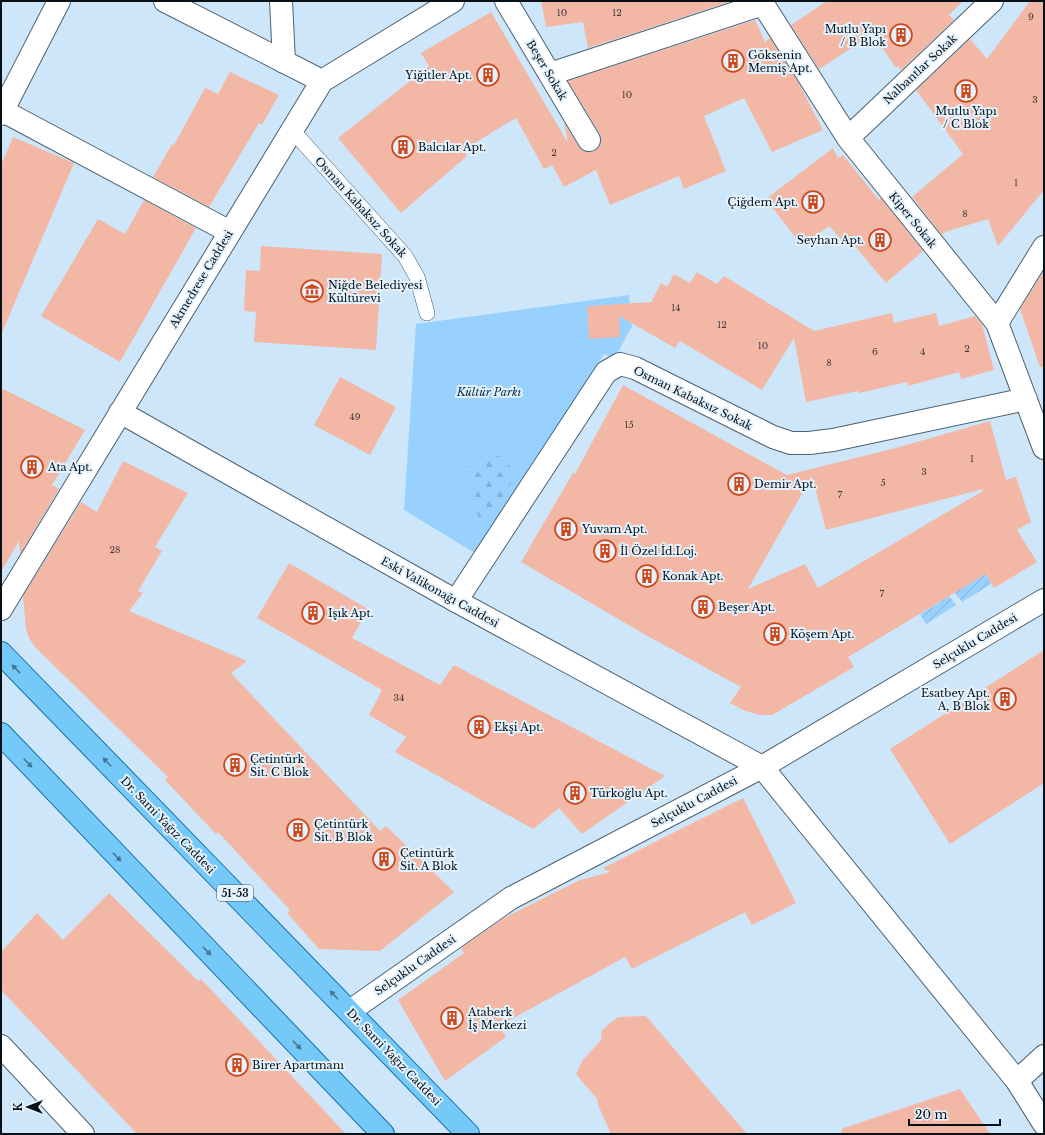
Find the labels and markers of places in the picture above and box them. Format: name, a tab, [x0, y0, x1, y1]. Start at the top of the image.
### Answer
place label: Mutlu Yapı / B Blok	[825, 22, 886, 49]
building icon: Mutlu Yapı / B Blok	[888, 22, 914, 48]
building icon: Göksenin Memiş Apt.	[720, 48, 746, 74]
place label: Göksenin Memiş Apt.	[748, 48, 812, 75]
building icon: Yiğitler Apt.	[475, 62, 501, 88]
place label: Yiğitler Apt.	[404, 68, 472, 82]
building icon: Mutlu Yapı / C Blok	[953, 78, 979, 104]
place label: Mutlu Yapı / C Blok	[935, 104, 997, 131]
building icon: Balcılar Apt.	[390, 134, 416, 160]
place label: Balcılar Apt.	[418, 140, 486, 154]
building icon: Çiğdem Apt.	[800, 189, 826, 215]
place label: Çiğdem Apt.	[728, 195, 798, 209]
building icon: Seyhan Apt.	[867, 227, 893, 253]
place label: Seyhan Apt.	[797, 233, 864, 247]
museum icon: Niğde Belediyesi Kültürevi	[299, 278, 325, 304]
place label: Niğde Belediyesi Kültürevi	[328, 278, 423, 305]
building icon: Ata Apt.	[19, 454, 45, 480]
place label: Ata Apt.	[47, 460, 92, 474]
building icon: Demir Apt.	[726, 471, 752, 497]
place label: Demir Apt.	[754, 477, 816, 491]
building icon: Yuvam Apt.	[553, 516, 579, 542]
place label: Yuvam Apt.	[581, 522, 647, 536]
building icon: İl Özel İd.Loj.	[592, 538, 618, 564]
place label: İl Özel İd.Loj.	[620, 544, 697, 558]
building icon: Konak Apt.	[634, 563, 660, 589]
place label: Konak Apt.	[662, 569, 724, 583]
building icon: Beşer Apt.	[690, 594, 716, 620]
building icon: Işık Apt.	[300, 600, 326, 626]
place label: Beşer Apt.	[718, 600, 775, 614]
place label: Işık Apt.	[328, 606, 374, 620]
building icon: Köşem Apt.	[762, 621, 788, 647]
place label: Köşem Apt.	[790, 627, 854, 641]
place label: Esatbey Apt. A, B Blok	[921, 686, 990, 713]
building icon: Esatbey Apt. A, B Blok	[992, 686, 1018, 712]
building icon: Ekşi Apt.	[466, 714, 492, 740]
place label: Ekşi Apt.	[494, 720, 543, 734]
building icon: Çetintürk Sit. C Blok	[222, 752, 248, 778]
place label: Çetintürk Sit. C Blok	[250, 752, 309, 779]
building icon: Türkoğlu Apt.	[562, 780, 588, 806]
place label: Türkoğlu Apt.	[590, 786, 668, 800]
building icon: Çetintürk Sit. B Blok	[285, 817, 311, 843]
place label: Çetintürk Sit. B Blok	[314, 817, 373, 844]
building icon: Çetintürk Sit. A Blok	[371, 846, 397, 872]
place label: Çetintürk Sit. A Blok	[400, 846, 458, 873]
building icon: Ataberk İş Merkezi	[439, 1005, 465, 1031]
place label: Ataberk İş Merkezi	[467, 1005, 527, 1032]
building icon: Birer Apartmanı	[224, 1052, 250, 1078]
place label: Birer Apartmanı	[252, 1058, 344, 1072]

